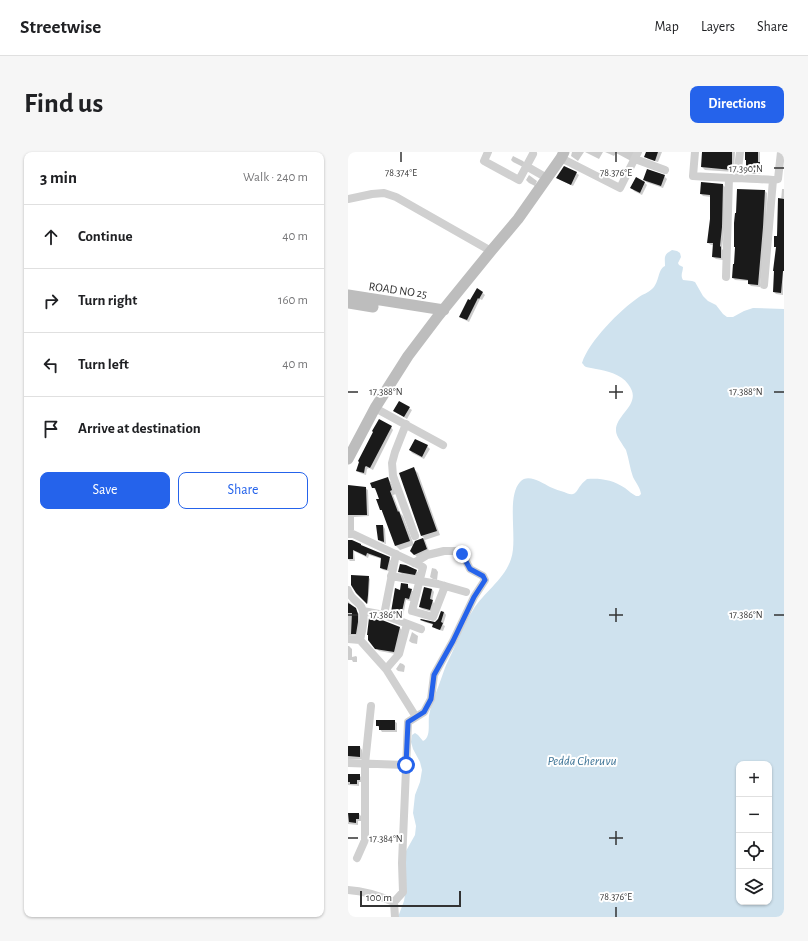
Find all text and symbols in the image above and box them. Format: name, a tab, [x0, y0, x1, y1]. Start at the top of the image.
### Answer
text: Streetwise	[20, 18, 101, 37]
text: Map	[654, 20, 679, 34]
text: Layers	[701, 20, 735, 34]
text: Share	[757, 20, 788, 34]
button: Directions	[690, 86, 784, 123]
text: Find us	[24, 90, 103, 118]
text: 17.390°N	[729, 164, 763, 174]
text: 78.374°E	[385, 168, 417, 178]
text: 78.376°E	[600, 168, 632, 178]
text: 3 min	[40, 169, 77, 186]
text: Walk · 240 m	[243, 171, 308, 184]
icon: ahead	[40, 226, 62, 248]
text: Continue	[78, 229, 133, 244]
text: 40 m	[282, 230, 308, 243]
street label: ROAD NO 25	[368, 280, 428, 300]
icon: right	[40, 290, 62, 312]
text: Turn right	[78, 293, 137, 308]
text: 160 m	[278, 294, 308, 307]
icon: left	[40, 354, 62, 376]
text: Turn left	[78, 357, 129, 372]
text: 40 m	[282, 358, 308, 371]
text: 17.388°N	[369, 387, 403, 397]
text: 17.388°N	[729, 387, 763, 397]
icon: arrive	[40, 418, 62, 440]
text: Arrive at destination	[78, 421, 201, 436]
button: Save	[40, 472, 170, 509]
button: Share	[178, 472, 308, 509]
route end	[453, 545, 471, 563]
text: 17.386°N	[369, 610, 403, 620]
text: 17.386°N	[729, 610, 763, 620]
water label: Pedda Cheruvu	[547, 755, 617, 768]
route start	[397, 756, 415, 774]
map controls	[736, 761, 772, 905]
button: +	[736, 761, 772, 797]
button: −	[736, 797, 772, 833]
button: locate	[736, 833, 772, 869]
text: 17.384°N	[369, 834, 403, 844]
button: layers	[736, 869, 772, 905]
scale bar	[360, 889, 461, 908]
text: 100 m	[366, 892, 392, 903]
text: 78.376°E	[600, 892, 632, 902]

